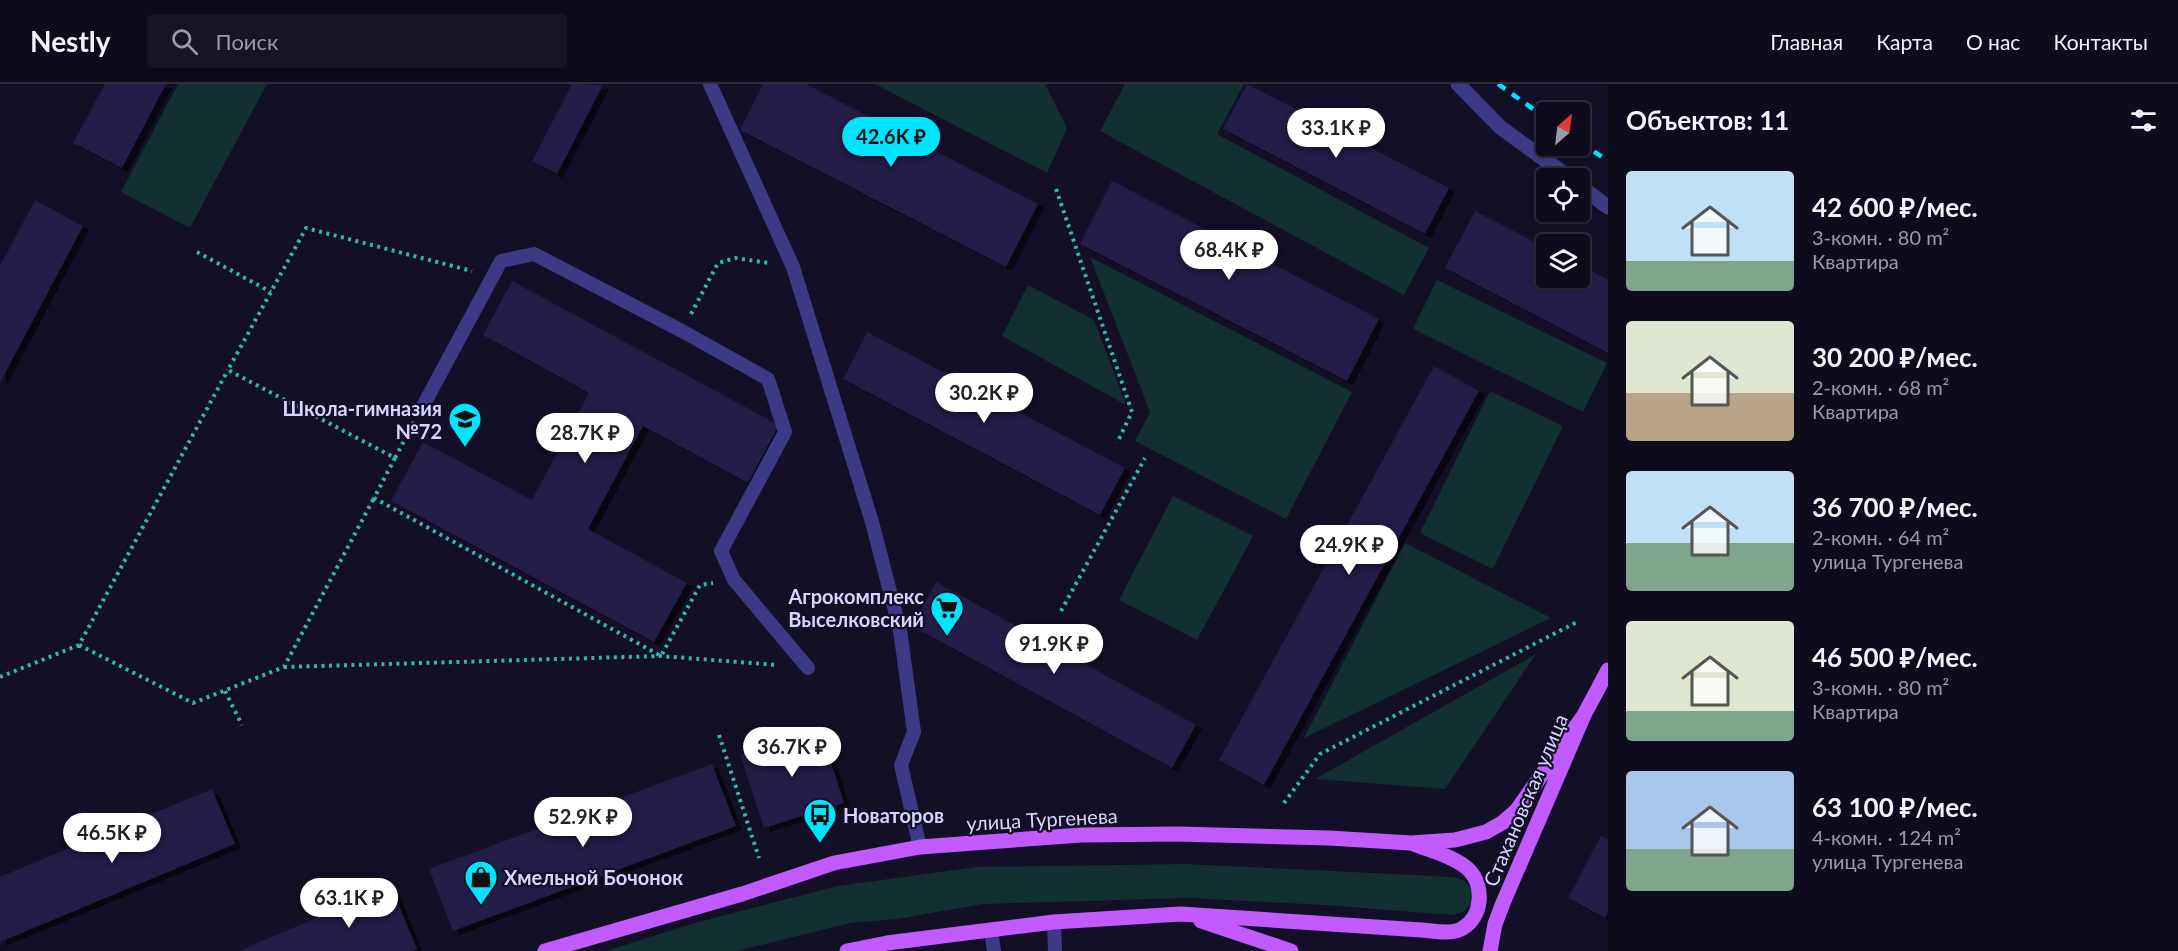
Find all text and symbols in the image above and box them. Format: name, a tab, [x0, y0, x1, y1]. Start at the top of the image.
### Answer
search box	[147, 14, 567, 68]
text: Nestly	[30, 24, 111, 58]
icon: search	[168, 25, 201, 58]
text: Поиск	[216, 28, 278, 55]
text: Главная	[1770, 29, 1843, 54]
text: Карта	[1876, 29, 1933, 54]
text: О нас	[1966, 29, 2020, 54]
text: Контакты	[2053, 29, 2148, 54]
north arrow	[1536, 102, 1590, 156]
map controls	[1536, 102, 1590, 288]
text: Объектов: 11	[1626, 104, 1789, 136]
icon: filters	[2127, 104, 2160, 137]
pin: 33.1K ₽	[1281, 108, 1391, 159]
text: 33.1K ₽	[1301, 115, 1371, 139]
pin: 42.6K ₽	[836, 117, 946, 168]
text: 42.6K ₽	[856, 124, 926, 148]
button: locate	[1536, 168, 1590, 222]
text: 42 600 ₽/мес.	[1812, 191, 1978, 223]
icon: home	[1674, 195, 1746, 267]
text: 3-комн. · 80 m²	[1812, 225, 1949, 249]
pin: 68.4K ₽	[1174, 230, 1284, 281]
button: layers	[1536, 234, 1590, 288]
text: 68.4K ₽	[1194, 237, 1264, 261]
text: Квартира	[1812, 249, 1899, 273]
text: 30 200 ₽/мес.	[1812, 341, 1978, 373]
icon: home	[1674, 345, 1746, 417]
pin: 30.2K ₽	[929, 373, 1039, 424]
text: 2-комн. · 68 m²	[1812, 375, 1949, 399]
text: 30.2K ₽	[949, 380, 1019, 404]
place label: Школа-гимназия №72	[282, 396, 442, 443]
text: Квартира	[1812, 399, 1899, 423]
school or university icon: Школа-гимназия №72	[447, 401, 483, 448]
pin: 28.7K ₽	[530, 413, 640, 464]
text: 28.7K ₽	[550, 420, 620, 444]
text: 36 700 ₽/мес.	[1812, 491, 1978, 523]
icon: home	[1674, 495, 1746, 567]
pin: 24.9K ₽	[1294, 525, 1404, 576]
text: 2-комн. · 64 m²	[1812, 525, 1949, 549]
text: 24.9K ₽	[1314, 532, 1384, 556]
text: улица Тургенева	[1812, 549, 1963, 573]
place label: Агрокомплекс Выселковский	[787, 584, 924, 631]
supermarket icon: Агрокомплекс Выселковский	[929, 590, 965, 637]
pin: 91.9K ₽	[999, 624, 1109, 675]
text: 91.9K ₽	[1019, 631, 1089, 655]
text: 46 500 ₽/мес.	[1812, 641, 1978, 673]
icon: home	[1674, 645, 1746, 717]
text: 3-комн. · 80 m²	[1812, 675, 1949, 699]
text: Квартира	[1812, 699, 1899, 723]
street label: Стахановская улица	[1478, 710, 1572, 890]
pin: 36.7K ₽	[737, 727, 847, 778]
text: 36.7K ₽	[757, 734, 827, 758]
text: 63 100 ₽/мес.	[1812, 791, 1978, 823]
icon: home	[1674, 795, 1746, 867]
pin: 52.9K ₽	[528, 797, 638, 848]
bus stop icon: Новаторов	[802, 797, 838, 844]
place label: Новаторов	[843, 803, 944, 827]
street label: улица Тургенева	[966, 803, 1118, 835]
text: 52.9K ₽	[548, 804, 618, 828]
pin: 46.5K ₽	[57, 813, 167, 864]
text: 46.5K ₽	[77, 820, 147, 844]
text: 4-комн. · 124 m²	[1812, 825, 1961, 849]
text: улица Тургенева	[1812, 849, 1963, 873]
shop icon: Хмельной Бочонок	[463, 859, 499, 906]
place label: Хмельной Бочонок	[504, 865, 683, 889]
pin: 63.1K ₽	[294, 878, 404, 929]
text: 63.1K ₽	[314, 885, 384, 909]

